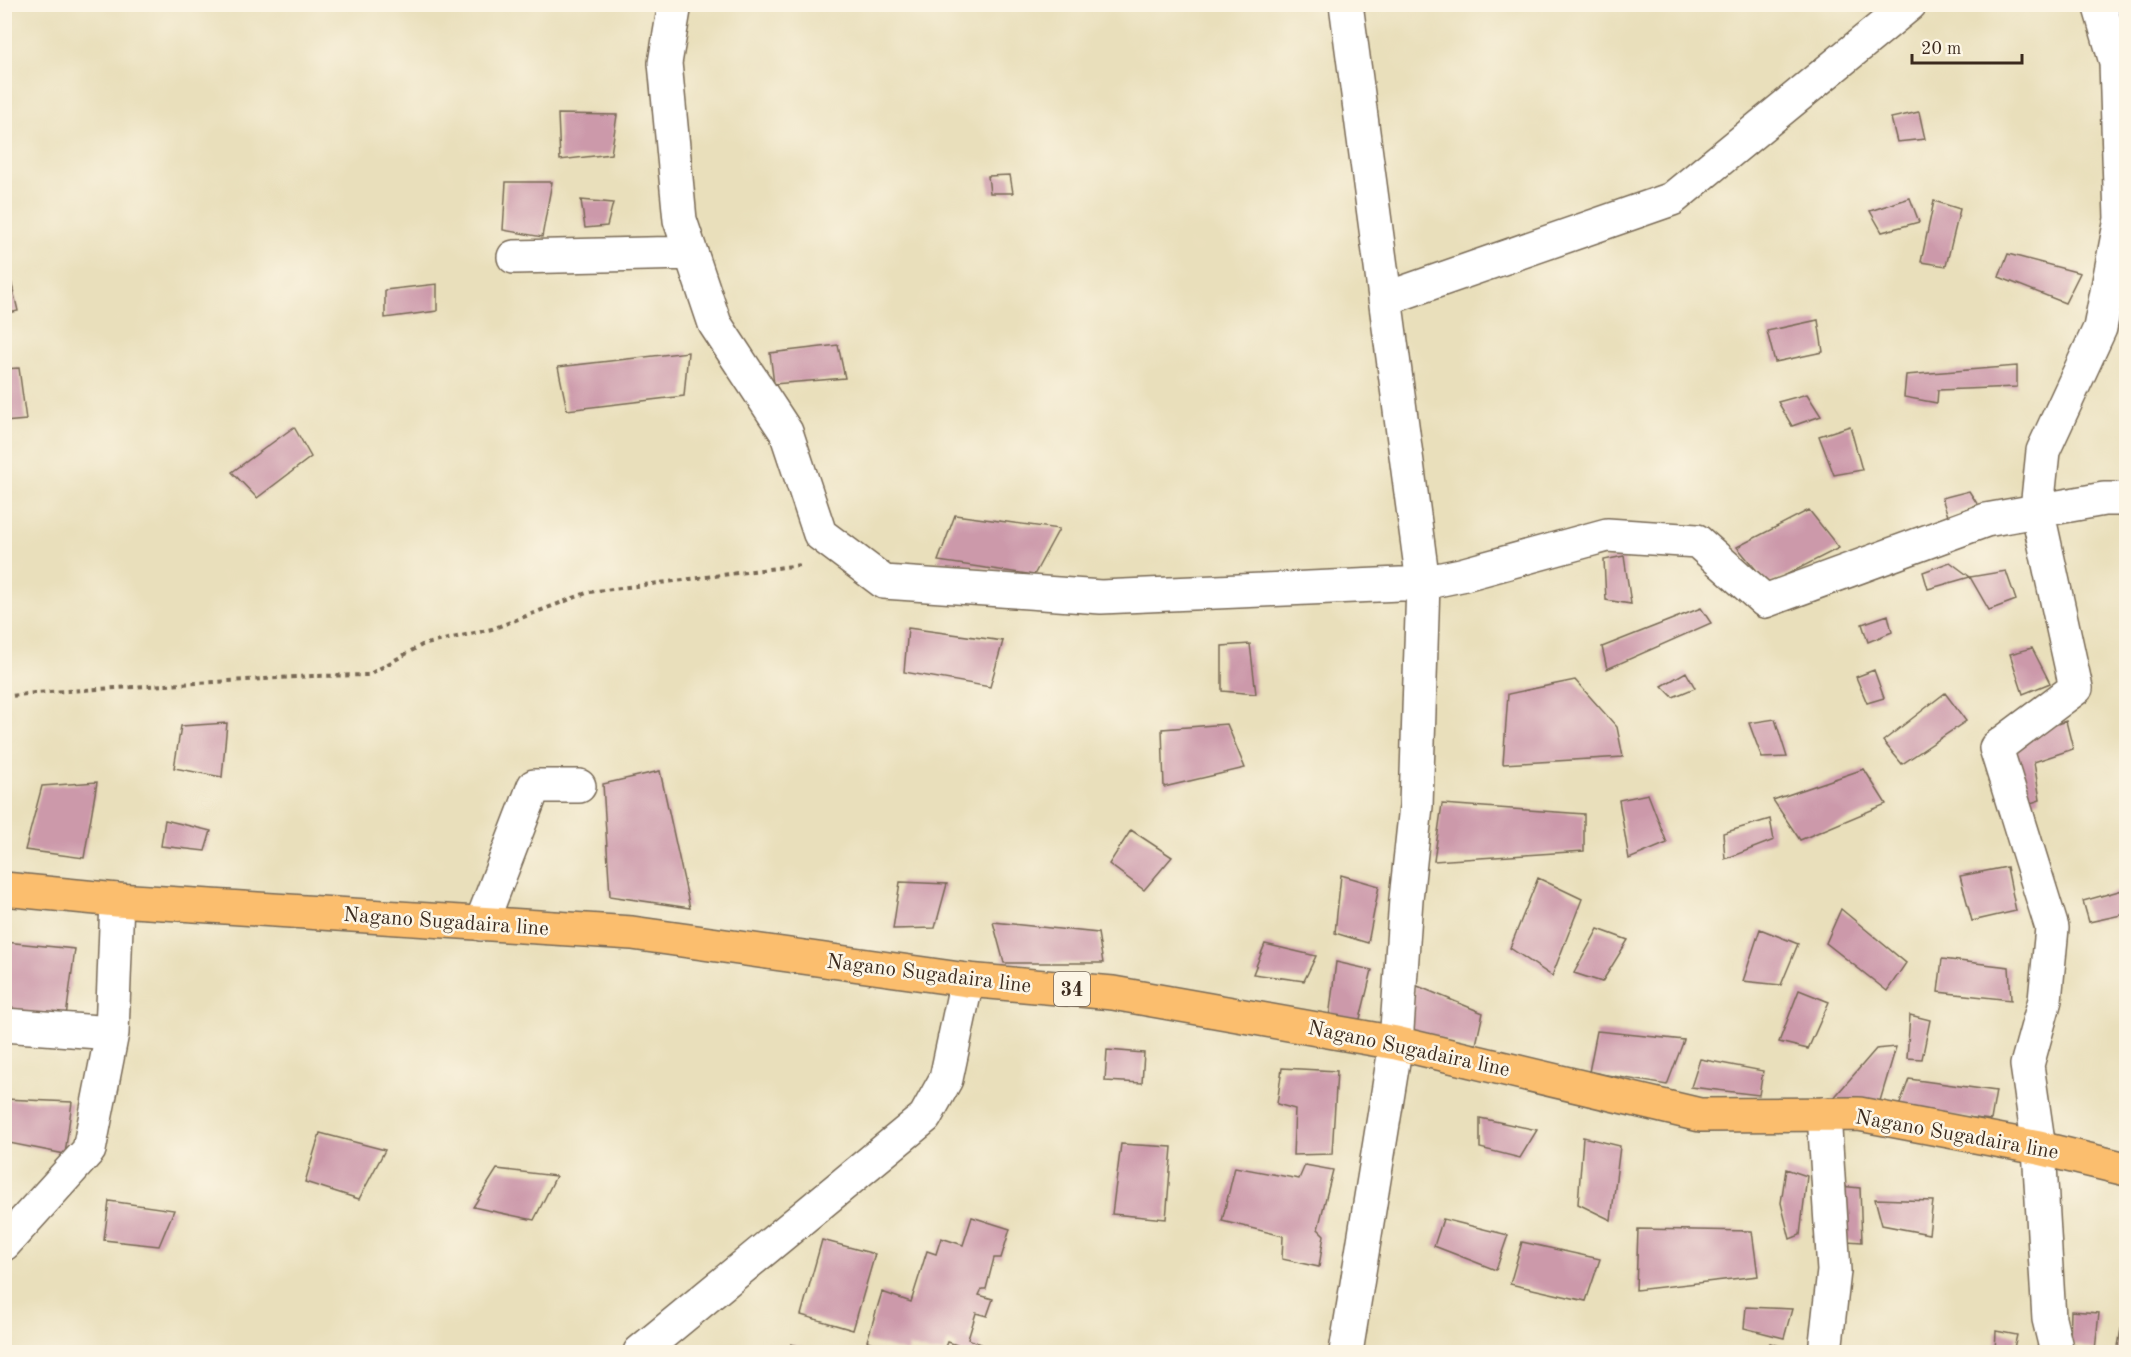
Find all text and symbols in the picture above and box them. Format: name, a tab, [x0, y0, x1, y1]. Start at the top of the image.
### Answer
scale bar	[1912, 27, 2022, 65]
text: 20 m	[1921, 40, 1961, 58]
street label: Nagano Sugadaira line	[342, 905, 549, 940]
street label: Nagano Sugadaira line	[825, 952, 1032, 997]
road number: 34	[1054, 972, 1090, 1006]
street label: Nagano Sugadaira line	[1306, 1018, 1512, 1081]
street label: Nagano Sugadaira line	[1853, 1107, 2060, 1164]

